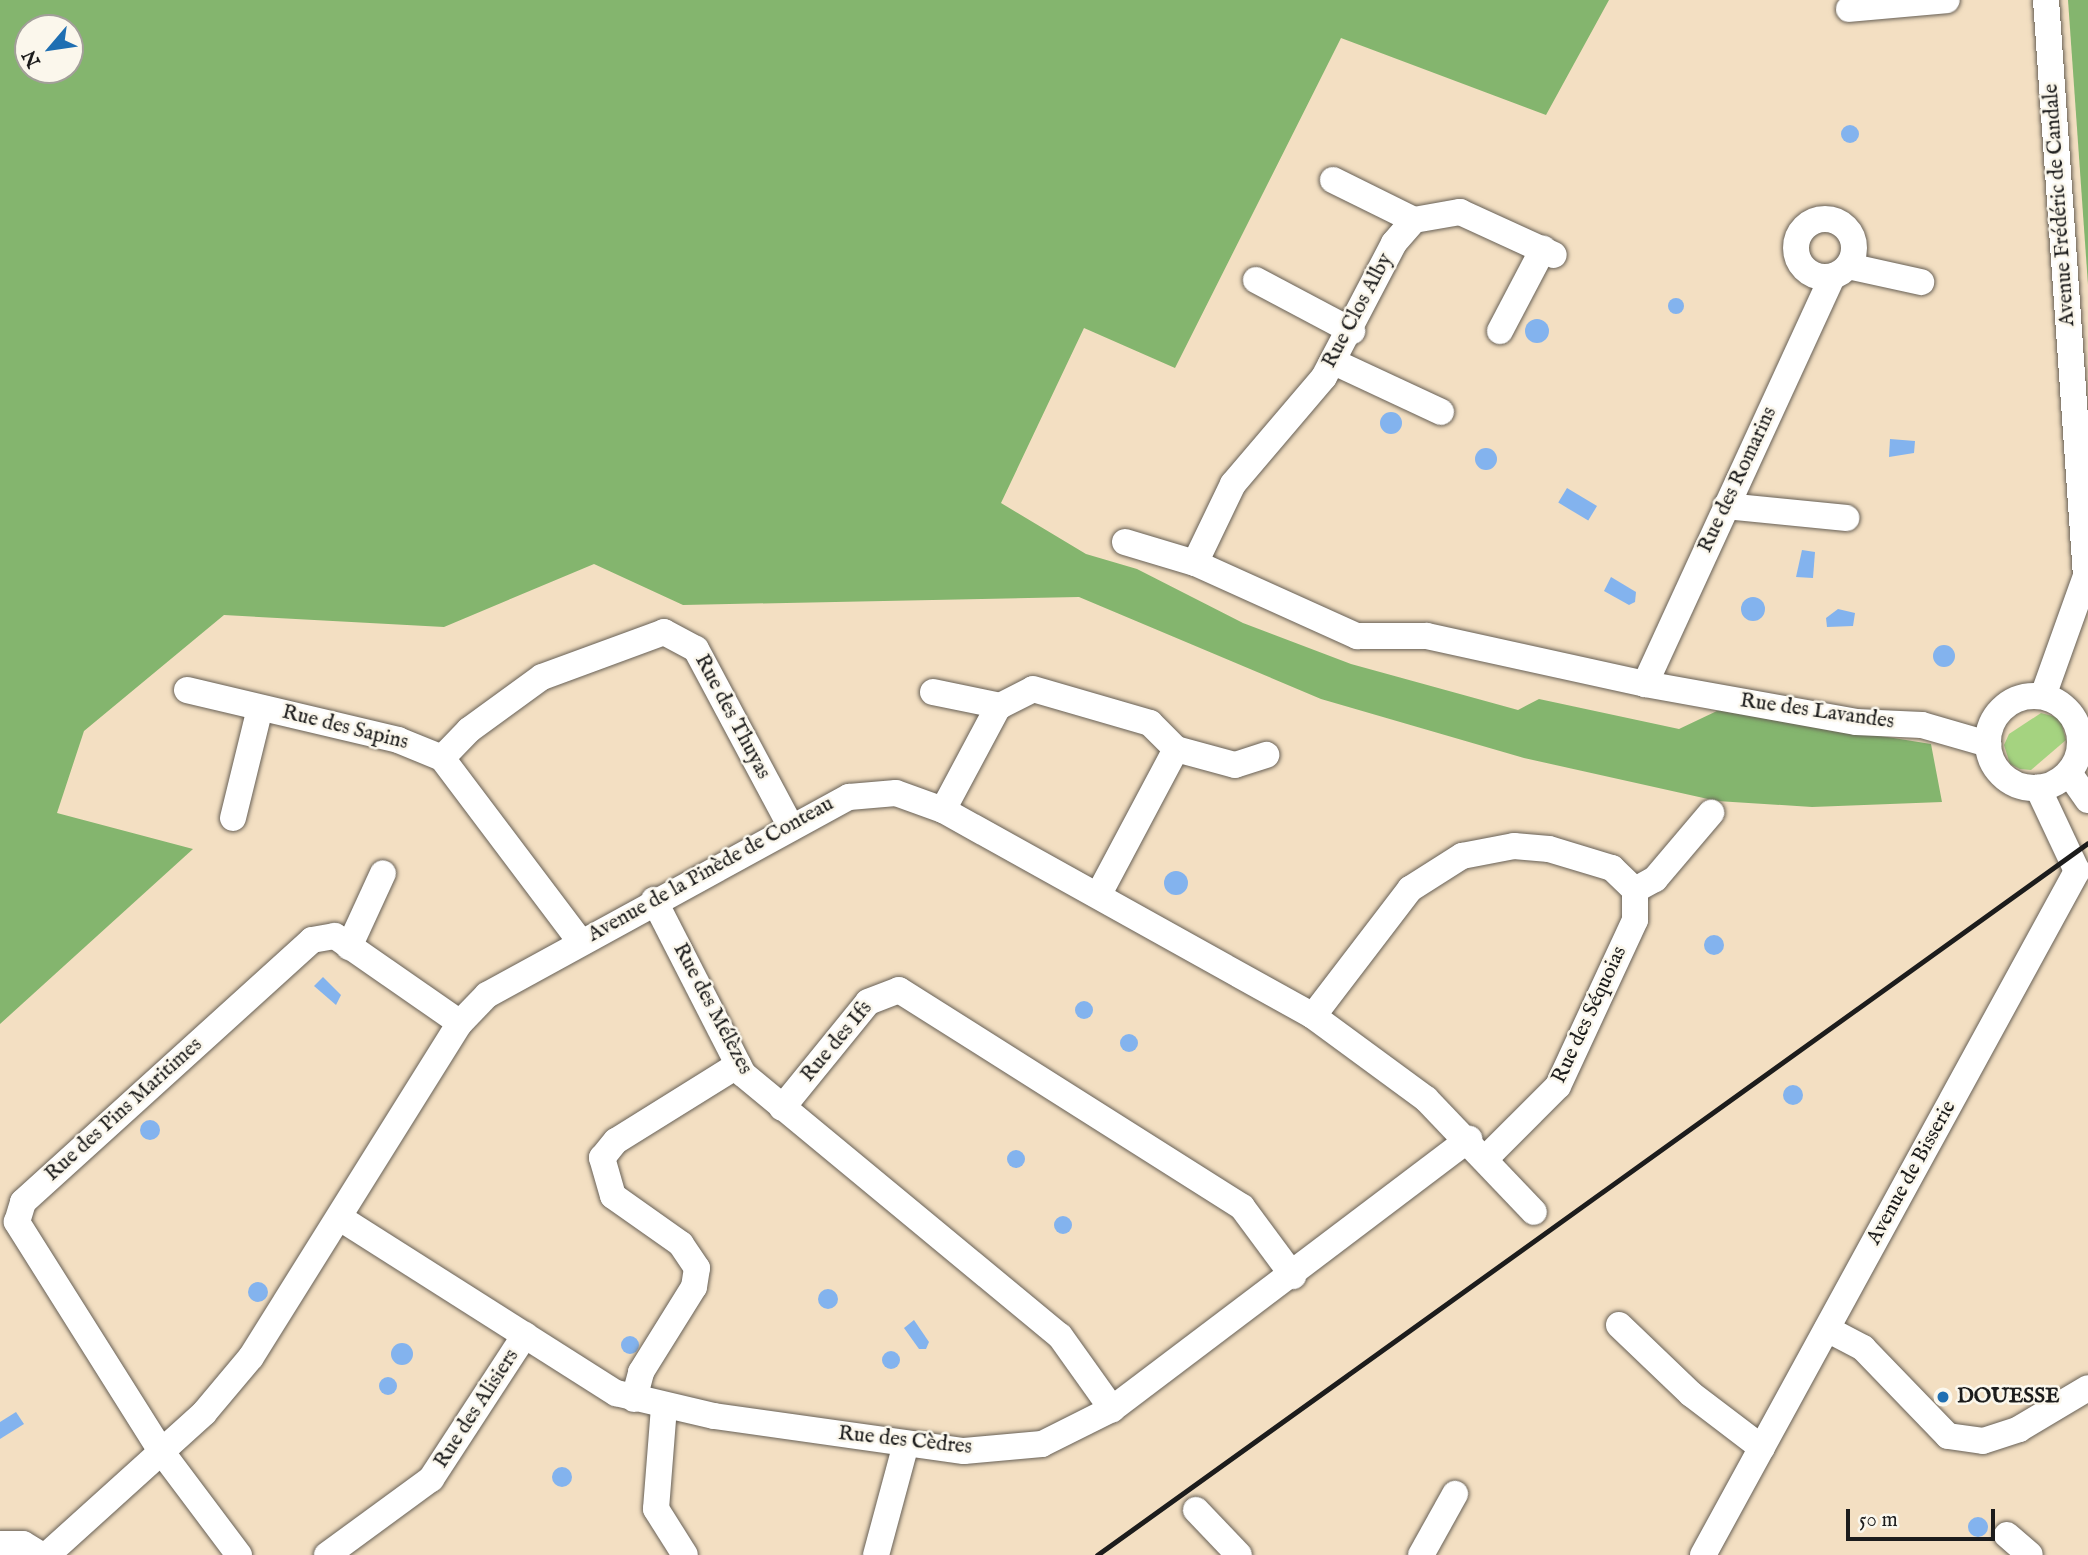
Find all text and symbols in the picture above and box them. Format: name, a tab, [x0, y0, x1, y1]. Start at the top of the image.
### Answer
north arrow	[14, 14, 84, 84]
text: N	[18, 45, 47, 71]
street label: Avenue Frédéric de Candale	[2039, 83, 2081, 327]
street label: Rue Clos Alby	[1317, 249, 1399, 373]
street label: Rue des Romarins	[1693, 403, 1783, 557]
street label: Rue des Thuyas	[689, 650, 775, 784]
street label: Rue des Lavandes	[1738, 689, 1896, 735]
street label: Rue des Sapins	[279, 700, 411, 756]
street label: Avenue de la Pinède de Conteau	[584, 792, 838, 948]
street label: Rue des Mélèzes	[667, 939, 757, 1079]
street label: Rue des Séquoias	[1547, 942, 1633, 1088]
street label: Rue des Ifs	[796, 996, 878, 1088]
street label: Rue des Pins Maritimes	[40, 1033, 208, 1187]
street label: Avenue de Bisserie	[1862, 1096, 1962, 1250]
street label: Rue des Alisiers	[429, 1345, 525, 1473]
place label: DOUESSE	[1957, 1384, 2059, 1410]
marker: DOUESSE	[1935, 1389, 1951, 1405]
street label: Rue des Cèdres	[837, 1421, 973, 1461]
scale bar	[1850, 1496, 1999, 1540]
text: 50 m	[1859, 1507, 1898, 1534]

